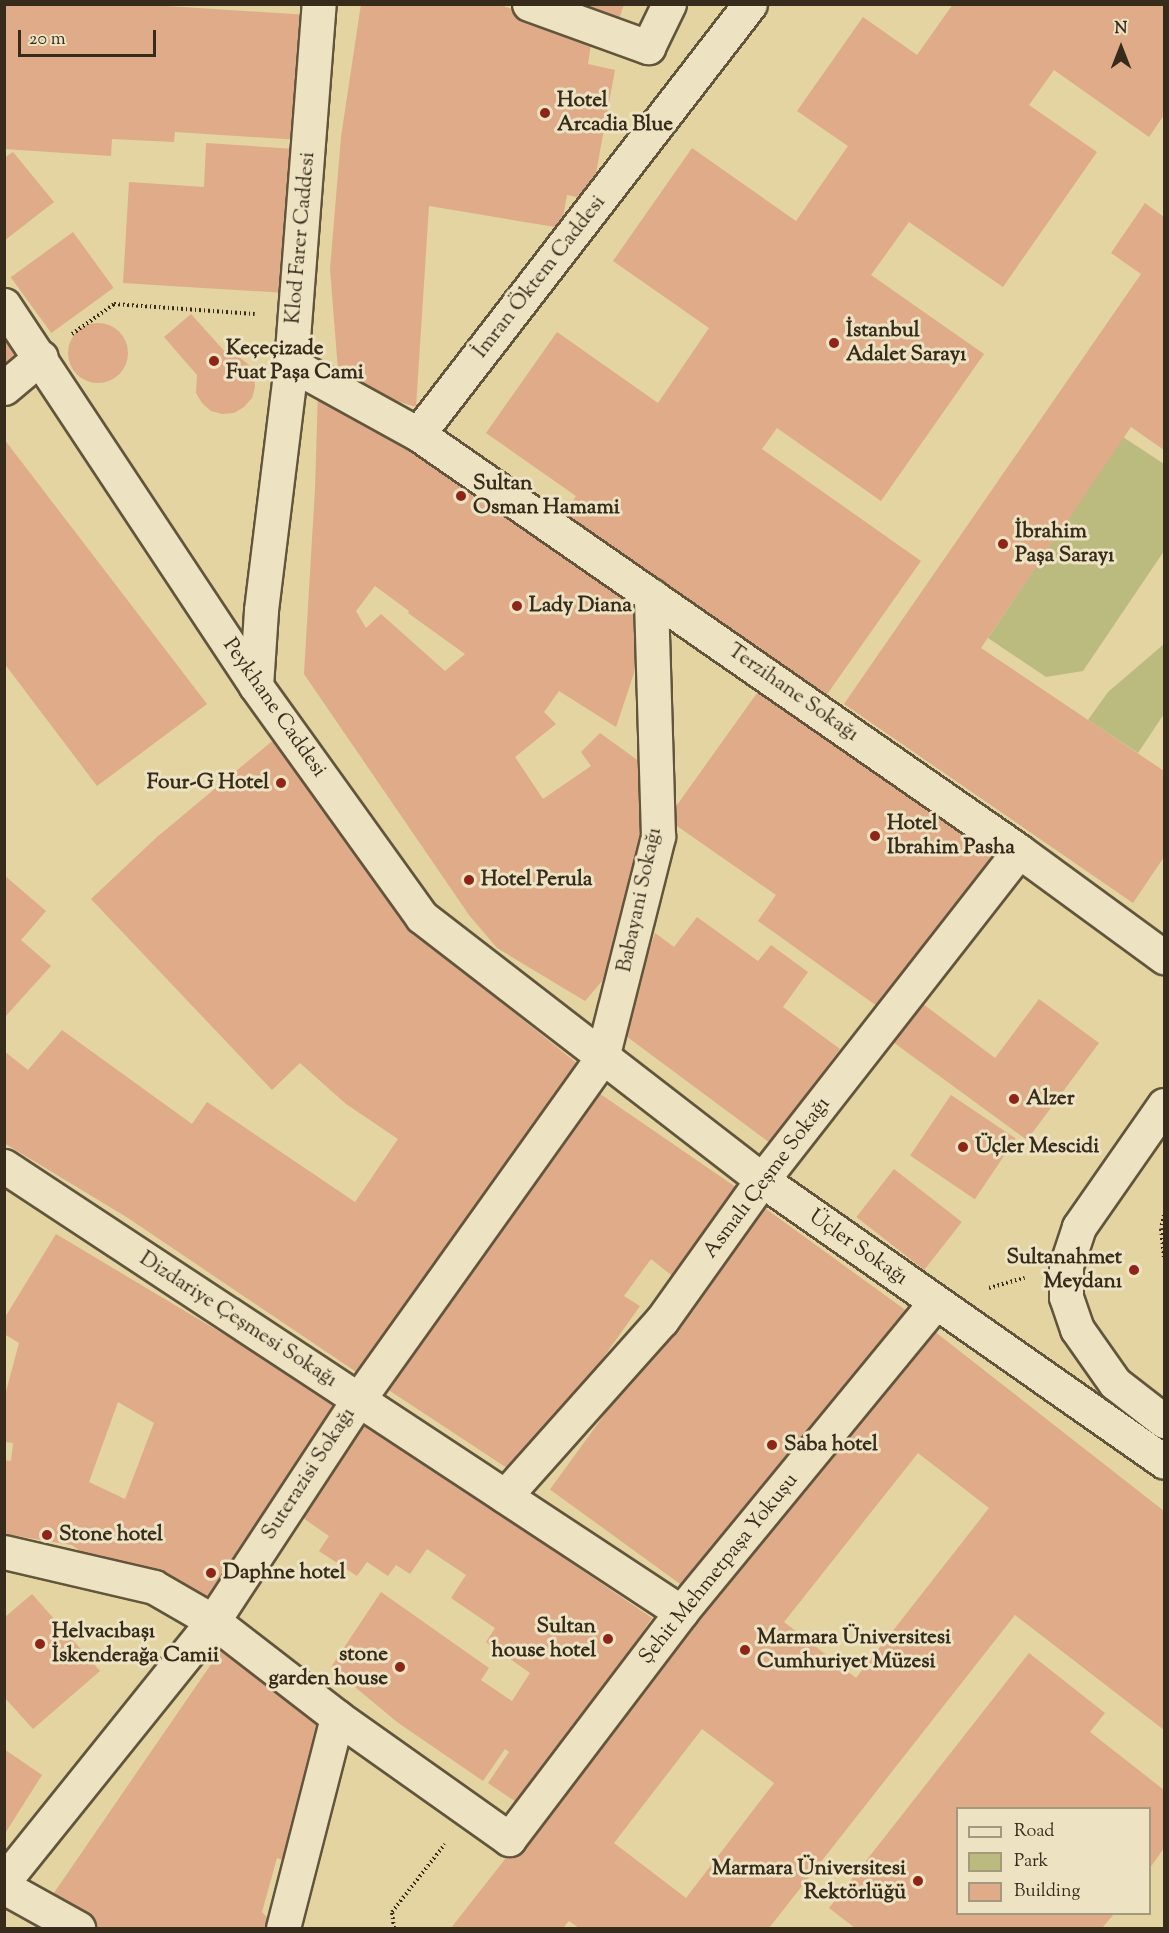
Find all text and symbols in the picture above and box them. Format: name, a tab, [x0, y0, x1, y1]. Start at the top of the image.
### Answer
scale bar	[21, 18, 159, 56]
north arrow	[1091, 18, 1151, 78]
text: N	[1115, 18, 1127, 41]
text: 20 m	[29, 27, 66, 53]
place label: Hotel Arcadia Blue	[557, 88, 673, 138]
marker: Hotel Arcadia Blue	[538, 106, 552, 120]
street label: Klod Farer Caddesi	[281, 151, 321, 325]
street label: İmran Öktem Caddesi	[469, 191, 611, 363]
place label: İstanbul Adalet Sarayı	[846, 318, 966, 368]
place label: Keçeçizade Fuat Paşa Cami	[226, 336, 364, 386]
marker: İstanbul Adalet Sarayı	[827, 336, 841, 350]
marker: Keçeçizade Fuat Paşa Cami	[207, 354, 221, 368]
place label: Sultan Osman Hamami	[473, 471, 620, 521]
marker: Sultan Osman Hamami	[454, 489, 468, 503]
place label: İbrahim Paşa Sarayı	[1015, 519, 1114, 569]
marker: İbrahim Paşa Sarayı	[996, 537, 1010, 551]
place label: Lady Diana	[529, 593, 632, 619]
marker: Lady Diana	[510, 599, 524, 613]
street label: Peykhane Caddesi	[217, 634, 331, 782]
street label: Terzihane Sokağı	[723, 639, 863, 747]
place label: Four-G Hotel	[147, 770, 269, 796]
marker: Four-G Hotel	[274, 776, 288, 790]
place label: Hotel Ibrahim Pasha	[887, 811, 1015, 861]
street label: Babayani Sokağı	[612, 825, 668, 975]
marker: Hotel Ibrahim Pasha	[868, 829, 882, 843]
place label: Hotel Perula	[481, 867, 592, 893]
marker: Hotel Perula	[462, 873, 476, 887]
place label: Alzer	[1026, 1086, 1075, 1112]
street label: Asmalı Çeşme Sokağı	[698, 1092, 836, 1264]
marker: Alzer	[1007, 1092, 1021, 1106]
place label: Üçler Mescidi	[975, 1134, 1099, 1160]
marker: Üçler Mescidi	[956, 1140, 970, 1154]
street label: Üçler Sokağı	[804, 1205, 912, 1291]
place label: Sultanahmet Meydanı	[1006, 1245, 1122, 1295]
street label: Dizdariye Çeşmesi Sokağı	[134, 1247, 342, 1393]
marker: Sultanahmet Meydanı	[1127, 1263, 1141, 1277]
street label: Suterazisi Sokağı	[257, 1403, 361, 1545]
place label: Saba hotel	[784, 1432, 878, 1458]
marker: Saba hotel	[765, 1438, 779, 1452]
street label: Şehit Mehmetpaşa Yokuşu	[634, 1468, 804, 1670]
place label: Stone hotel	[59, 1522, 163, 1548]
marker: Stone hotel	[40, 1528, 54, 1542]
place label: Daphne hotel	[223, 1560, 346, 1586]
marker: Daphne hotel	[204, 1566, 218, 1580]
place label: Sultan house hotel	[492, 1614, 596, 1664]
place label: Helvacıbaşı İskenderağa Camii	[52, 1619, 219, 1669]
place label: Marmara Üniversitesi Cumhuriyet Müzesi	[757, 1625, 951, 1675]
marker: Sultan house hotel	[601, 1632, 615, 1646]
marker: Helvacıbaşı İskenderağa Camii	[33, 1637, 47, 1651]
place label: stone garden house	[268, 1642, 388, 1692]
marker: Marmara Üniversitesi Cumhuriyet Müzesi	[738, 1643, 752, 1657]
marker: stone garden house	[393, 1660, 407, 1674]
legend	[956, 1807, 1151, 1915]
text: Road	[1014, 1819, 1054, 1845]
text: Park	[1014, 1849, 1048, 1875]
place label: Marmara Üniversitesi Rektörlüğü	[712, 1856, 906, 1906]
marker: Marmara Üniversitesi Rektörlüğü	[911, 1874, 925, 1888]
text: Building	[1014, 1879, 1080, 1905]

